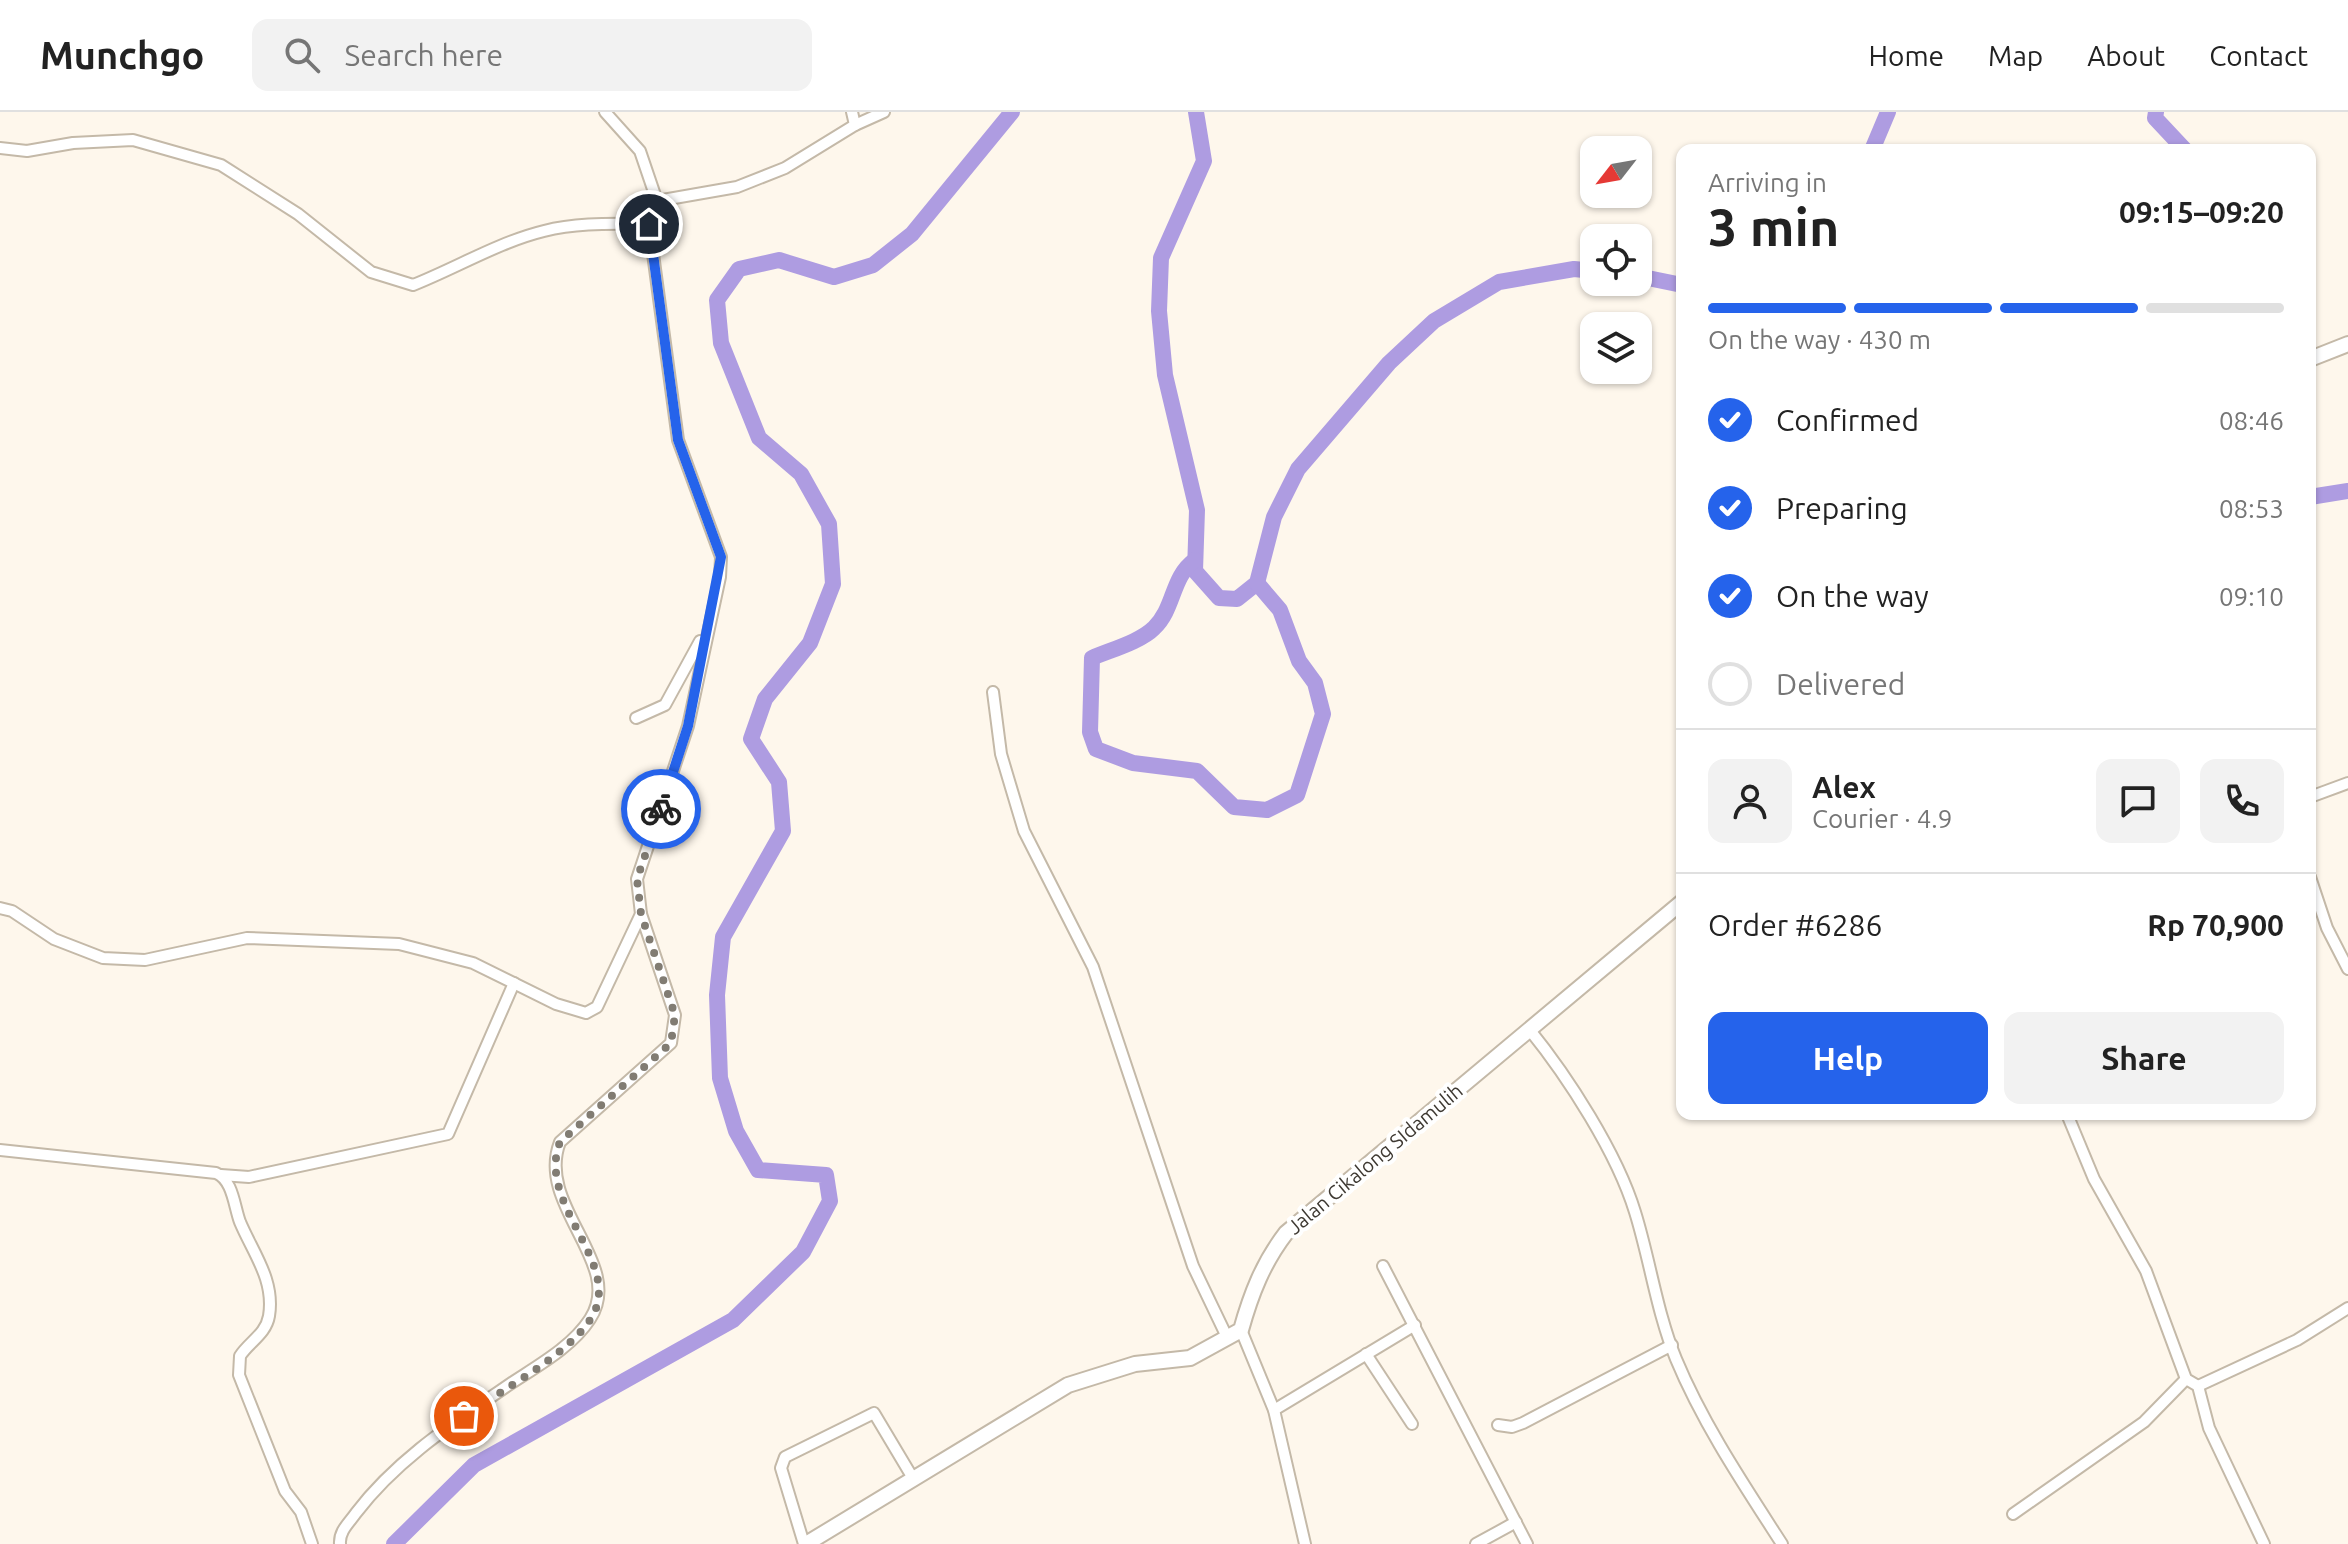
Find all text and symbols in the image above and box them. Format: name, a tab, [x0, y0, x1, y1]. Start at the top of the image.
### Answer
search box	[252, 19, 812, 91]
icon: search	[280, 33, 324, 77]
text: Munchgo	[40, 34, 204, 76]
text: Search here	[344, 38, 503, 72]
text: Home	[1869, 40, 1944, 71]
text: Map	[1988, 40, 2043, 71]
text: About	[2087, 40, 2165, 71]
text: Contact	[2209, 40, 2308, 71]
north arrow	[1580, 136, 1652, 208]
map controls	[1580, 136, 1652, 384]
text: Arriving in	[1708, 168, 1827, 197]
pin	[615, 190, 683, 258]
text: 09:15–09:20	[2119, 195, 2284, 229]
text: 3 min	[1708, 198, 1839, 256]
icon: home	[627, 202, 671, 246]
button: locate	[1580, 224, 1652, 296]
button: layers	[1580, 312, 1652, 384]
text: On the way · 430 m	[1708, 325, 1931, 354]
icon: check	[1708, 398, 1752, 442]
text: Confirmed	[1776, 403, 1919, 437]
text: 08:46	[2219, 406, 2284, 435]
icon: check	[1708, 486, 1752, 530]
text: Preparing	[1776, 491, 1908, 525]
text: 08:53	[2219, 494, 2284, 523]
icon: check	[1708, 574, 1752, 618]
text: On the way	[1776, 579, 1929, 613]
text: 09:10	[2219, 582, 2284, 611]
text: Delivered	[1776, 667, 1905, 701]
button: person	[1708, 759, 1792, 843]
button: chat	[2096, 759, 2180, 843]
button: phone	[2200, 759, 2284, 843]
courier	[621, 769, 701, 849]
text: Alex	[1812, 770, 1876, 804]
icon: bike	[639, 787, 683, 831]
text: Courier · 4.9	[1812, 804, 1952, 833]
text: Order #6286	[1708, 908, 1882, 942]
text: Rp 70,900	[2147, 908, 2284, 942]
button: Help	[1708, 1012, 1988, 1104]
button: Share	[2004, 1012, 2284, 1104]
street label: Jalan Cikalong SIdamulih	[1282, 1079, 1467, 1239]
pin	[430, 1382, 498, 1450]
icon: bag	[442, 1394, 486, 1438]

